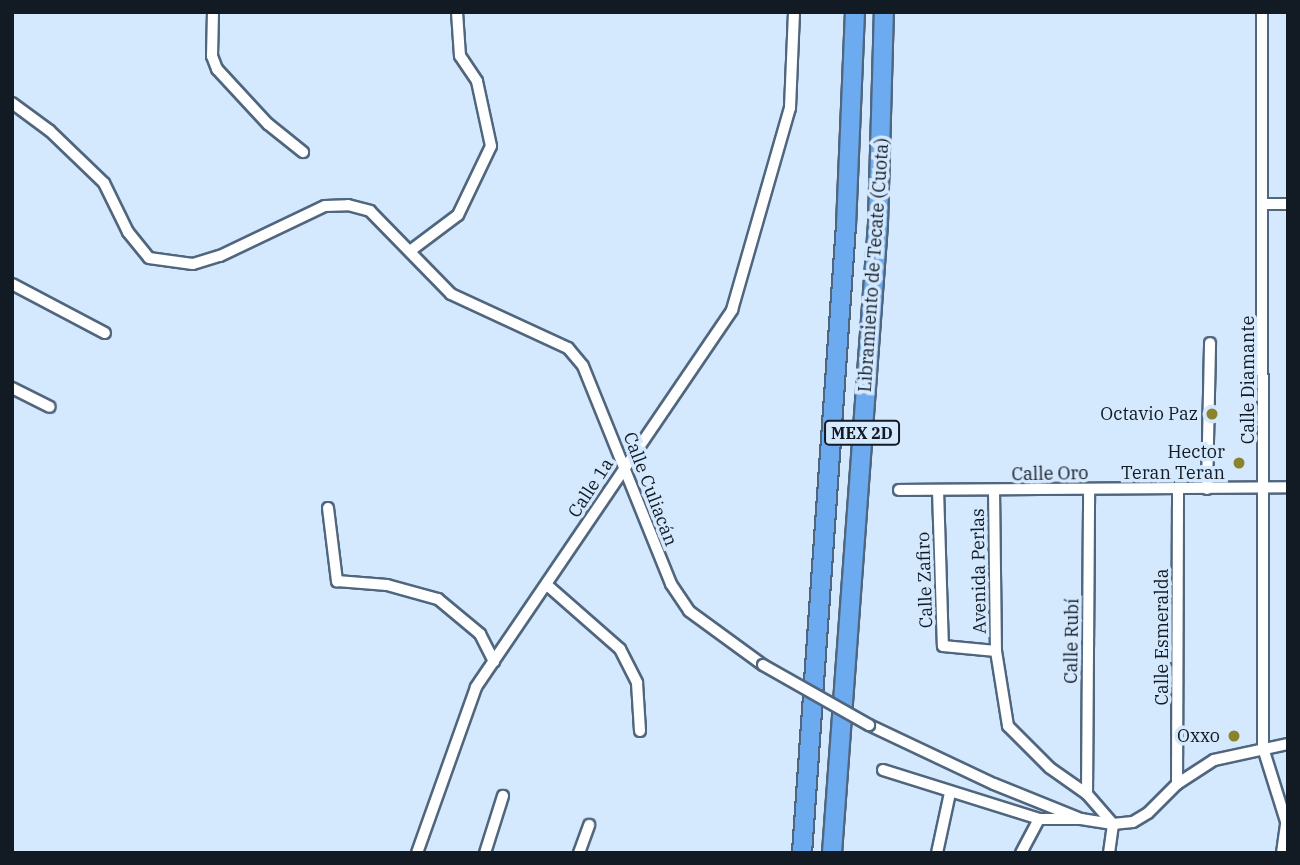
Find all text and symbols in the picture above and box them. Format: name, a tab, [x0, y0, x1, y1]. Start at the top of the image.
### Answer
street label: Libramiento de Tecate (Cuota)	[854, 137, 894, 393]
street label: Calle Diamante	[1237, 316, 1259, 444]
place label: Octavio Paz	[1100, 403, 1198, 425]
marker: Octavio Paz	[1204, 406, 1220, 422]
road number: MEX 2D	[824, 420, 900, 446]
street label: Calle Culiacán	[618, 429, 682, 549]
place label: Hector Teran Teran	[1121, 442, 1225, 484]
street label: Calle 1a	[564, 454, 618, 522]
marker: Hector Teran Teran	[1231, 455, 1247, 471]
street label: Calle Oro	[1011, 463, 1089, 485]
street label: Avenida Perlas	[967, 508, 991, 634]
street label: Calle Zafiro	[913, 531, 937, 629]
street label: Calle Esmeralda	[1151, 568, 1173, 706]
street label: Calle Rubí	[1060, 598, 1084, 684]
place label: Oxxo	[1177, 725, 1220, 747]
marker: Oxxo	[1226, 728, 1242, 744]

